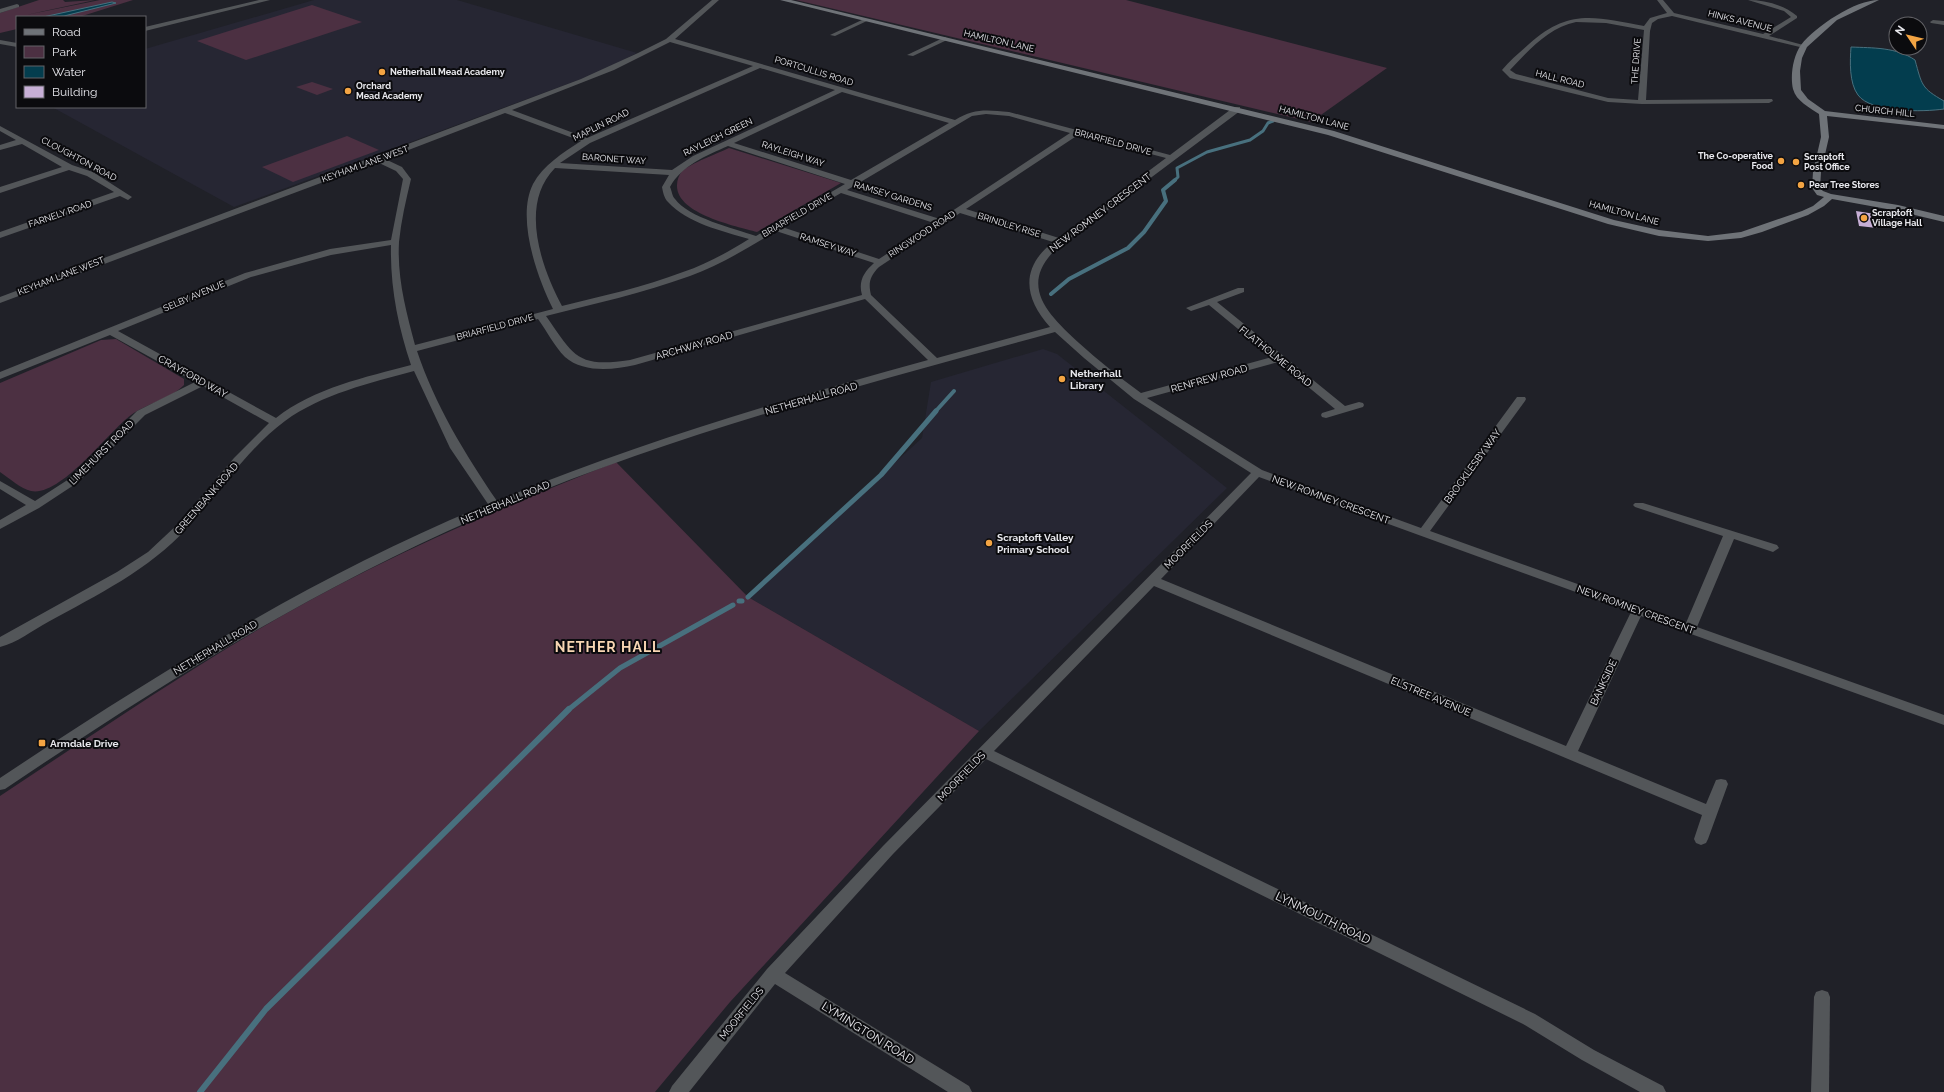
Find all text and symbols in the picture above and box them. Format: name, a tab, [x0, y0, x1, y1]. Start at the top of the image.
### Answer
street label: HINKS AVENUE	[1707, 8, 1773, 34]
legend	[16, 16, 146, 108]
north arrow	[1888, 16, 1928, 56]
text: N	[1892, 23, 1908, 38]
text: Road	[52, 25, 81, 39]
street label: HAMILTON LANE	[963, 28, 1036, 54]
street label: THE DRIVE	[1629, 37, 1643, 84]
text: Park	[52, 45, 77, 59]
street label: PORTCULLIS ROAD	[773, 54, 855, 88]
text: Water	[52, 65, 86, 79]
marker: Netherhall Mead Academy	[377, 67, 387, 77]
place label: Netherhall Mead Academy	[390, 67, 505, 77]
street label: HALL ROAD	[1534, 68, 1586, 90]
place label: Orchard Mead Academy	[356, 81, 423, 101]
text: Building	[52, 85, 98, 99]
marker: Orchard Mead Academy	[343, 86, 353, 96]
street label: CHURCH HILL	[1855, 103, 1916, 119]
street label: HAMILTON LANE	[1278, 104, 1351, 132]
street label: MAPLIN ROAD	[571, 107, 631, 143]
street label: RAYLEIGH GREEN	[682, 116, 754, 158]
street label: BRIARFIELD DRIVE	[1073, 127, 1153, 157]
street label: CLOUGHTON ROAD	[40, 135, 119, 183]
street label: RAYLEIGH WAY	[760, 139, 826, 169]
street label: KEYHAM LANE WEST	[320, 143, 410, 184]
place label: The Co-operative Food	[1698, 151, 1774, 171]
street label: BARONET WAY	[582, 152, 647, 166]
place label: Scraptoft Post Office	[1804, 152, 1850, 172]
marker: The Co-operative Food	[1776, 156, 1786, 166]
marker: Scraptoft Post Office	[1791, 157, 1801, 167]
street label: NEW ROMNEY CRESCENT	[1047, 171, 1153, 254]
street label: RAMSEY GARDENS	[853, 179, 934, 213]
marker: Pear Tree Stores	[1796, 180, 1806, 190]
place label: Pear Tree Stores	[1809, 180, 1880, 190]
street label: BRIARFIELD DRIVE	[760, 191, 834, 239]
street label: FARNELY ROAD	[27, 198, 93, 229]
street label: HAMILTON LANE	[1588, 199, 1661, 227]
street label: RINGWOOD ROAD	[887, 208, 958, 259]
place label: Scraptoft Village Hall	[1872, 208, 1922, 228]
street label: BRINDLEY RISE	[976, 211, 1042, 239]
marker: Scraptoft Village Hall	[1859, 213, 1869, 223]
street label: RAMSEY WAY	[799, 231, 857, 259]
street label: KEYHAM LANE WEST	[16, 255, 106, 297]
street label: SELBY AVENUE	[162, 278, 227, 313]
street label: BRIARFIELD DRIVE	[455, 312, 535, 342]
street label: FLATHOLME ROAD	[1237, 324, 1314, 389]
street label: ARCHWAY ROAD	[654, 329, 734, 362]
street label: CRAYFORD WAY	[156, 353, 230, 400]
street label: RENFREW ROAD	[1170, 362, 1249, 395]
place label: Netherhall Library	[1070, 368, 1122, 391]
marker: Netherhall Library	[1057, 374, 1067, 384]
street label: NETHERHALL ROAD	[764, 380, 859, 417]
street label: LIMEHURST ROAD	[67, 418, 136, 487]
street label: BROCKLESBY WAY	[1442, 427, 1503, 506]
street label: GREENBANK ROAD	[172, 460, 240, 536]
street label: NEW ROMNEY CRESCENT	[1271, 473, 1391, 526]
street label: NETHERHALL ROAD	[459, 479, 551, 526]
street label: MOORFIELDS	[1162, 518, 1215, 571]
place label: Scraptoft Valley Primary School	[997, 532, 1074, 555]
marker: Scraptoft Valley Primary School	[984, 538, 994, 548]
street label: NEW ROMNEY CRESCENT	[1576, 583, 1696, 636]
street label: NETHERHALL ROAD	[171, 618, 259, 677]
district label: NETHER HALL	[555, 639, 661, 655]
street label: BANKSIDE	[1588, 658, 1619, 707]
street label: ELSTREE AVENUE	[1389, 675, 1472, 718]
marker: Armdale Drive	[37, 738, 47, 748]
place label: Armdale Drive	[50, 738, 119, 749]
street label: MOORFIELDS	[935, 750, 987, 803]
street label: LYNMOUTH ROAD	[1273, 889, 1373, 947]
street label: MOORFIELDS	[717, 985, 766, 1042]
street label: LYMINGTON ROAD	[819, 999, 917, 1067]

